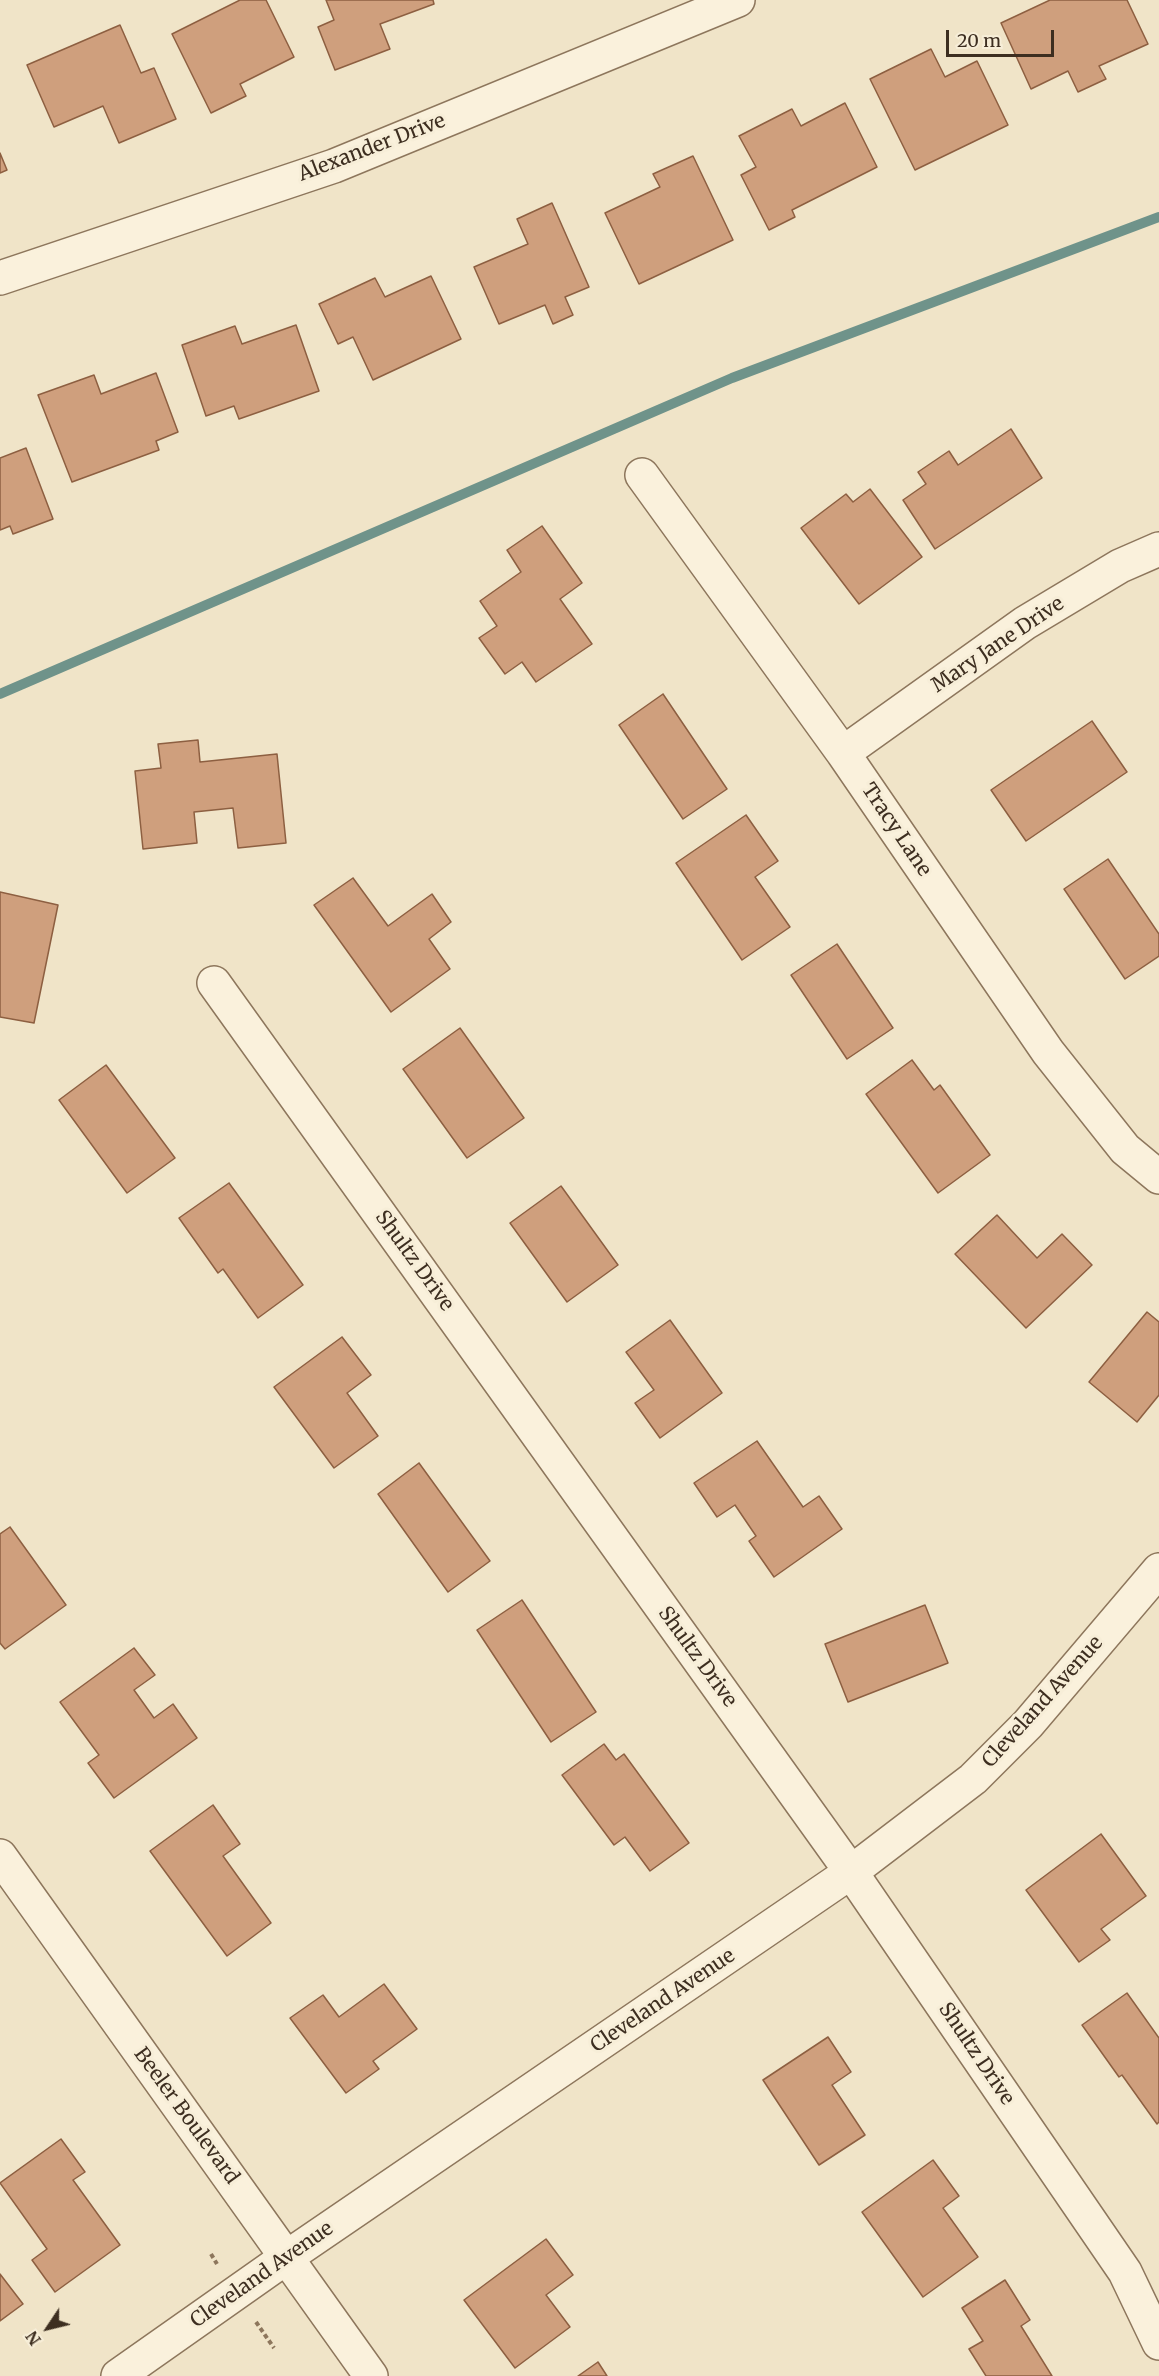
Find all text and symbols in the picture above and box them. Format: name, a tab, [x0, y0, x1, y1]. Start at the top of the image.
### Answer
scale bar	[949, 18, 1057, 56]
text: 20 m	[957, 29, 1001, 52]
street label: Alexander Drive	[295, 109, 449, 187]
street label: Mary Jane Drive	[927, 592, 1069, 698]
street label: Tracy Lane	[856, 779, 936, 881]
street label: Shultz Drive	[370, 1206, 458, 1316]
street label: Shultz Drive	[653, 1602, 741, 1712]
street label: Cleveland Avenue	[978, 1631, 1108, 1773]
street label: Cleveland Avenue	[586, 1944, 740, 2058]
street label: Shultz Drive	[933, 1998, 1019, 2110]
street label: Beeler Boulevard	[128, 2043, 244, 2189]
street label: Cleveland Avenue	[186, 2217, 338, 2333]
north arrow	[18, 2298, 78, 2358]
text: N	[21, 2327, 45, 2349]

